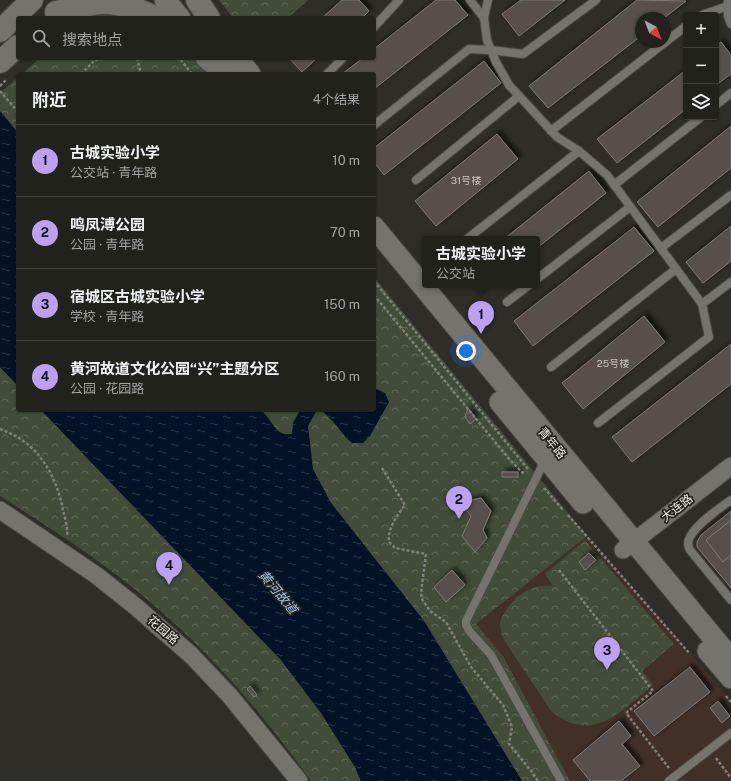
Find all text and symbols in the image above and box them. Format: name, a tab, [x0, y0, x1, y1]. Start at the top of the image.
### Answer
north arrow	[635, 12, 671, 48]
map controls	[683, 12, 719, 120]
button: +	[683, 12, 719, 48]
search box	[16, 16, 376, 60]
icon: search	[30, 27, 52, 49]
text: 搜索地点	[62, 31, 122, 48]
button: −	[683, 48, 719, 84]
button: layers	[683, 84, 719, 120]
text: 附近	[32, 90, 66, 110]
text: 4个结果	[313, 92, 360, 107]
text: 古城实验小学	[70, 144, 160, 161]
text: 1	[42, 153, 48, 168]
text: 10 m	[332, 153, 360, 168]
text: 公交站 · 青年路	[70, 165, 157, 180]
house number: 31号楼	[451, 174, 481, 186]
text: 鸣凤溥公园	[70, 216, 145, 233]
text: 2	[41, 225, 49, 240]
text: 70 m	[330, 225, 360, 240]
popup	[422, 236, 540, 288]
text: 公园 · 青年路	[70, 237, 144, 252]
text: 古城实验小学	[436, 245, 526, 262]
text: 公交站	[436, 266, 475, 281]
text: 宿城区古城实验小学	[70, 288, 205, 305]
text: 3	[41, 297, 49, 312]
text: 150 m	[324, 297, 360, 312]
pin: 1	[468, 301, 494, 334]
text: 学校 · 青年路	[70, 309, 144, 324]
your location	[456, 341, 476, 361]
house number: 25号楼	[597, 357, 629, 369]
text: 黄河故道文化公园“兴”主题分区	[70, 360, 279, 377]
text: 4	[41, 369, 49, 384]
text: 160 m	[324, 369, 360, 384]
text: 公园 · 花园路	[70, 381, 144, 396]
street label: 青年路	[535, 425, 569, 461]
pin: 2	[446, 486, 472, 519]
street label: 大连路	[659, 491, 695, 525]
pin: 4	[156, 552, 182, 585]
water label: 黄河故道	[256, 567, 302, 618]
street label: 花园路	[145, 613, 181, 647]
pin: 3	[594, 637, 620, 670]

